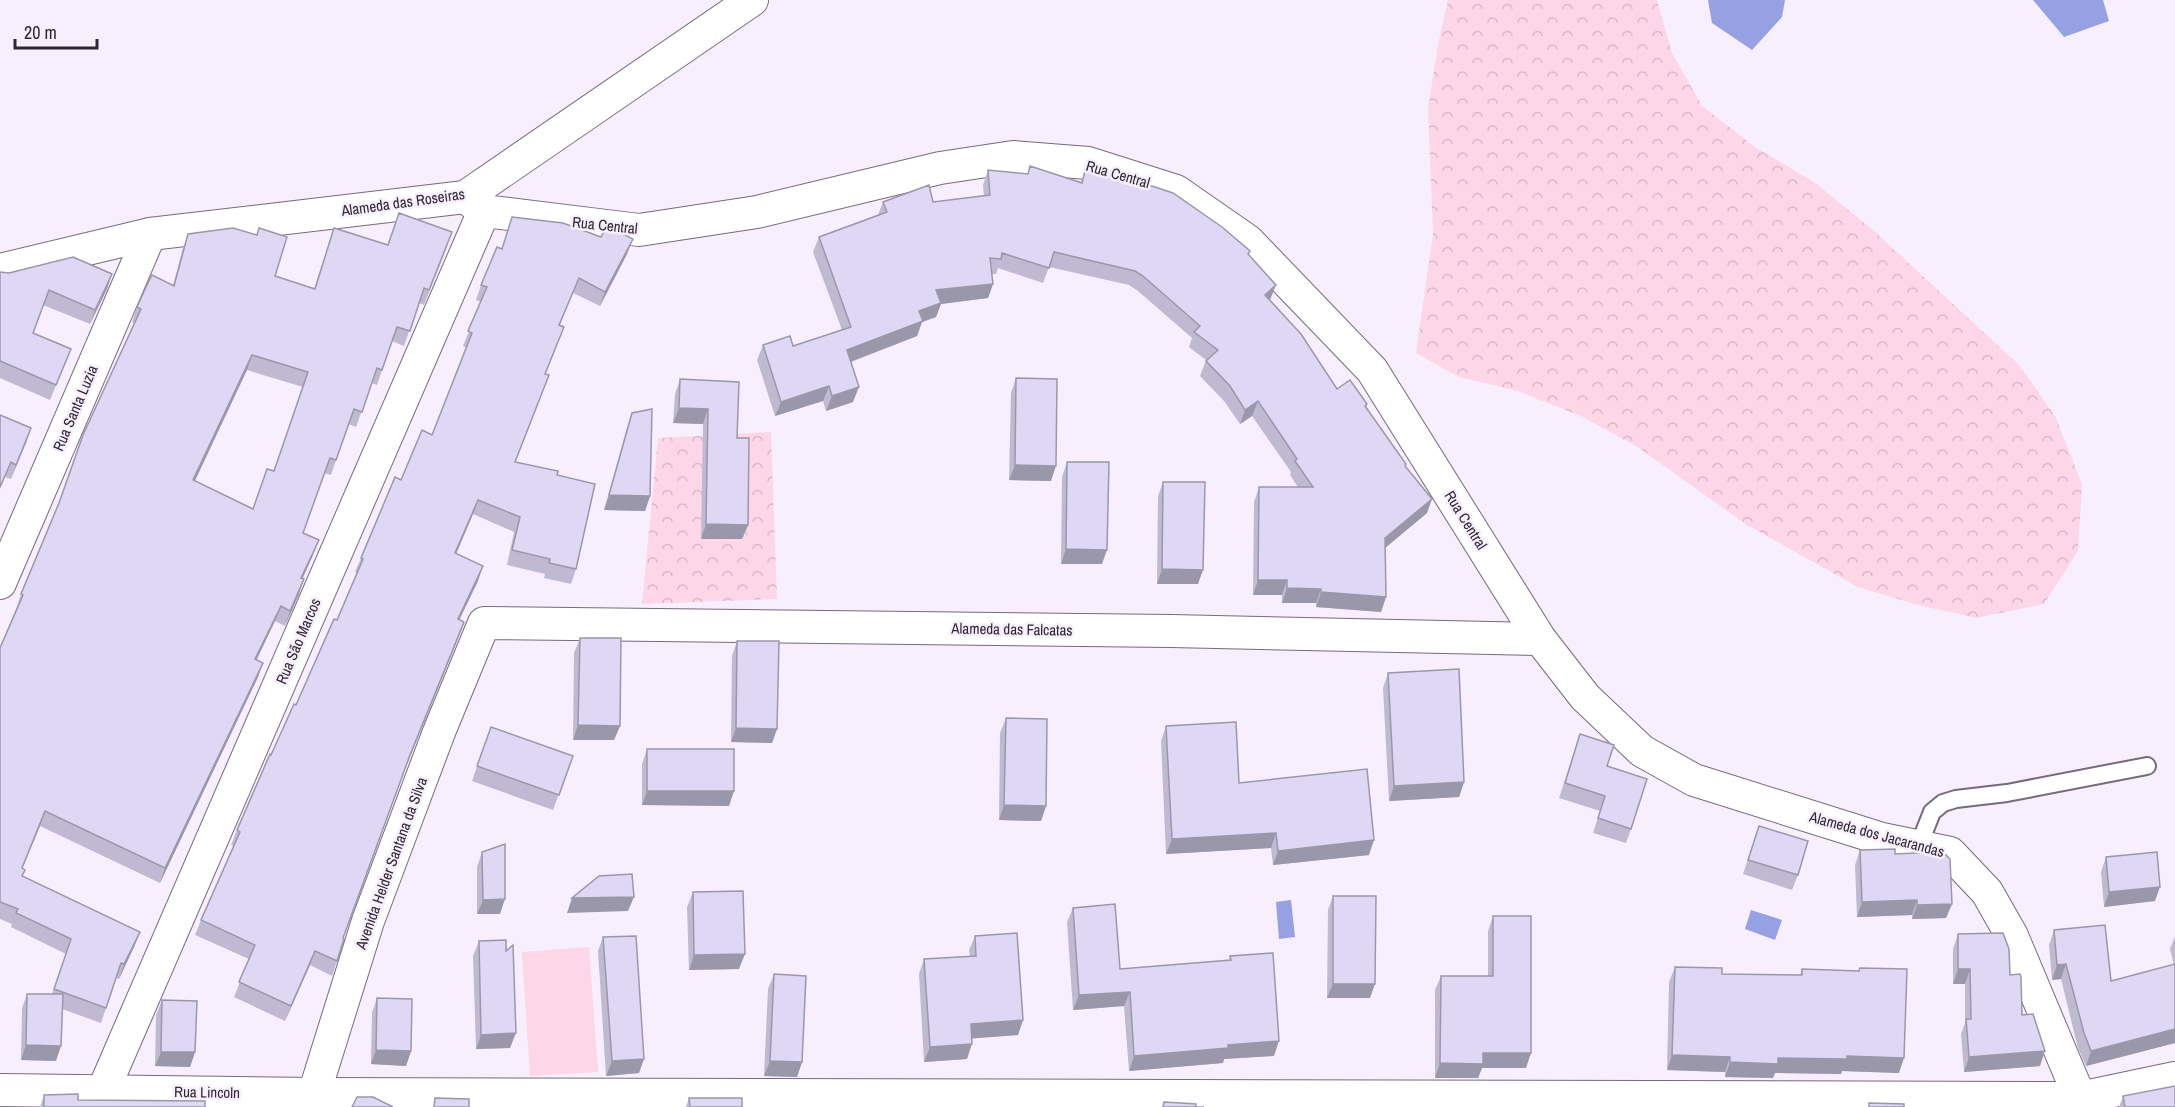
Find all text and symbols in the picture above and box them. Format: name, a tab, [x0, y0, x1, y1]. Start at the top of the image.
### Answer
scale bar	[15, 12, 98, 50]
text: 20 m	[24, 20, 57, 45]
street label: Rua Central	[1084, 155, 1152, 193]
street label: Alameda das Roseiras	[339, 183, 466, 221]
street label: Rua Central	[571, 211, 639, 239]
street label: Rua Santa Luzia	[47, 362, 103, 454]
street label: Rua Central	[1440, 487, 1492, 553]
street label: Rua São Marcos	[270, 595, 326, 687]
street label: Alameda das Falcatas	[950, 617, 1073, 641]
street label: Avenida Helder Santana da Silva	[350, 774, 432, 953]
street label: Alameda dos Jacarandas	[1806, 806, 1947, 862]
street label: Rua Lincoln	[174, 1081, 240, 1103]

